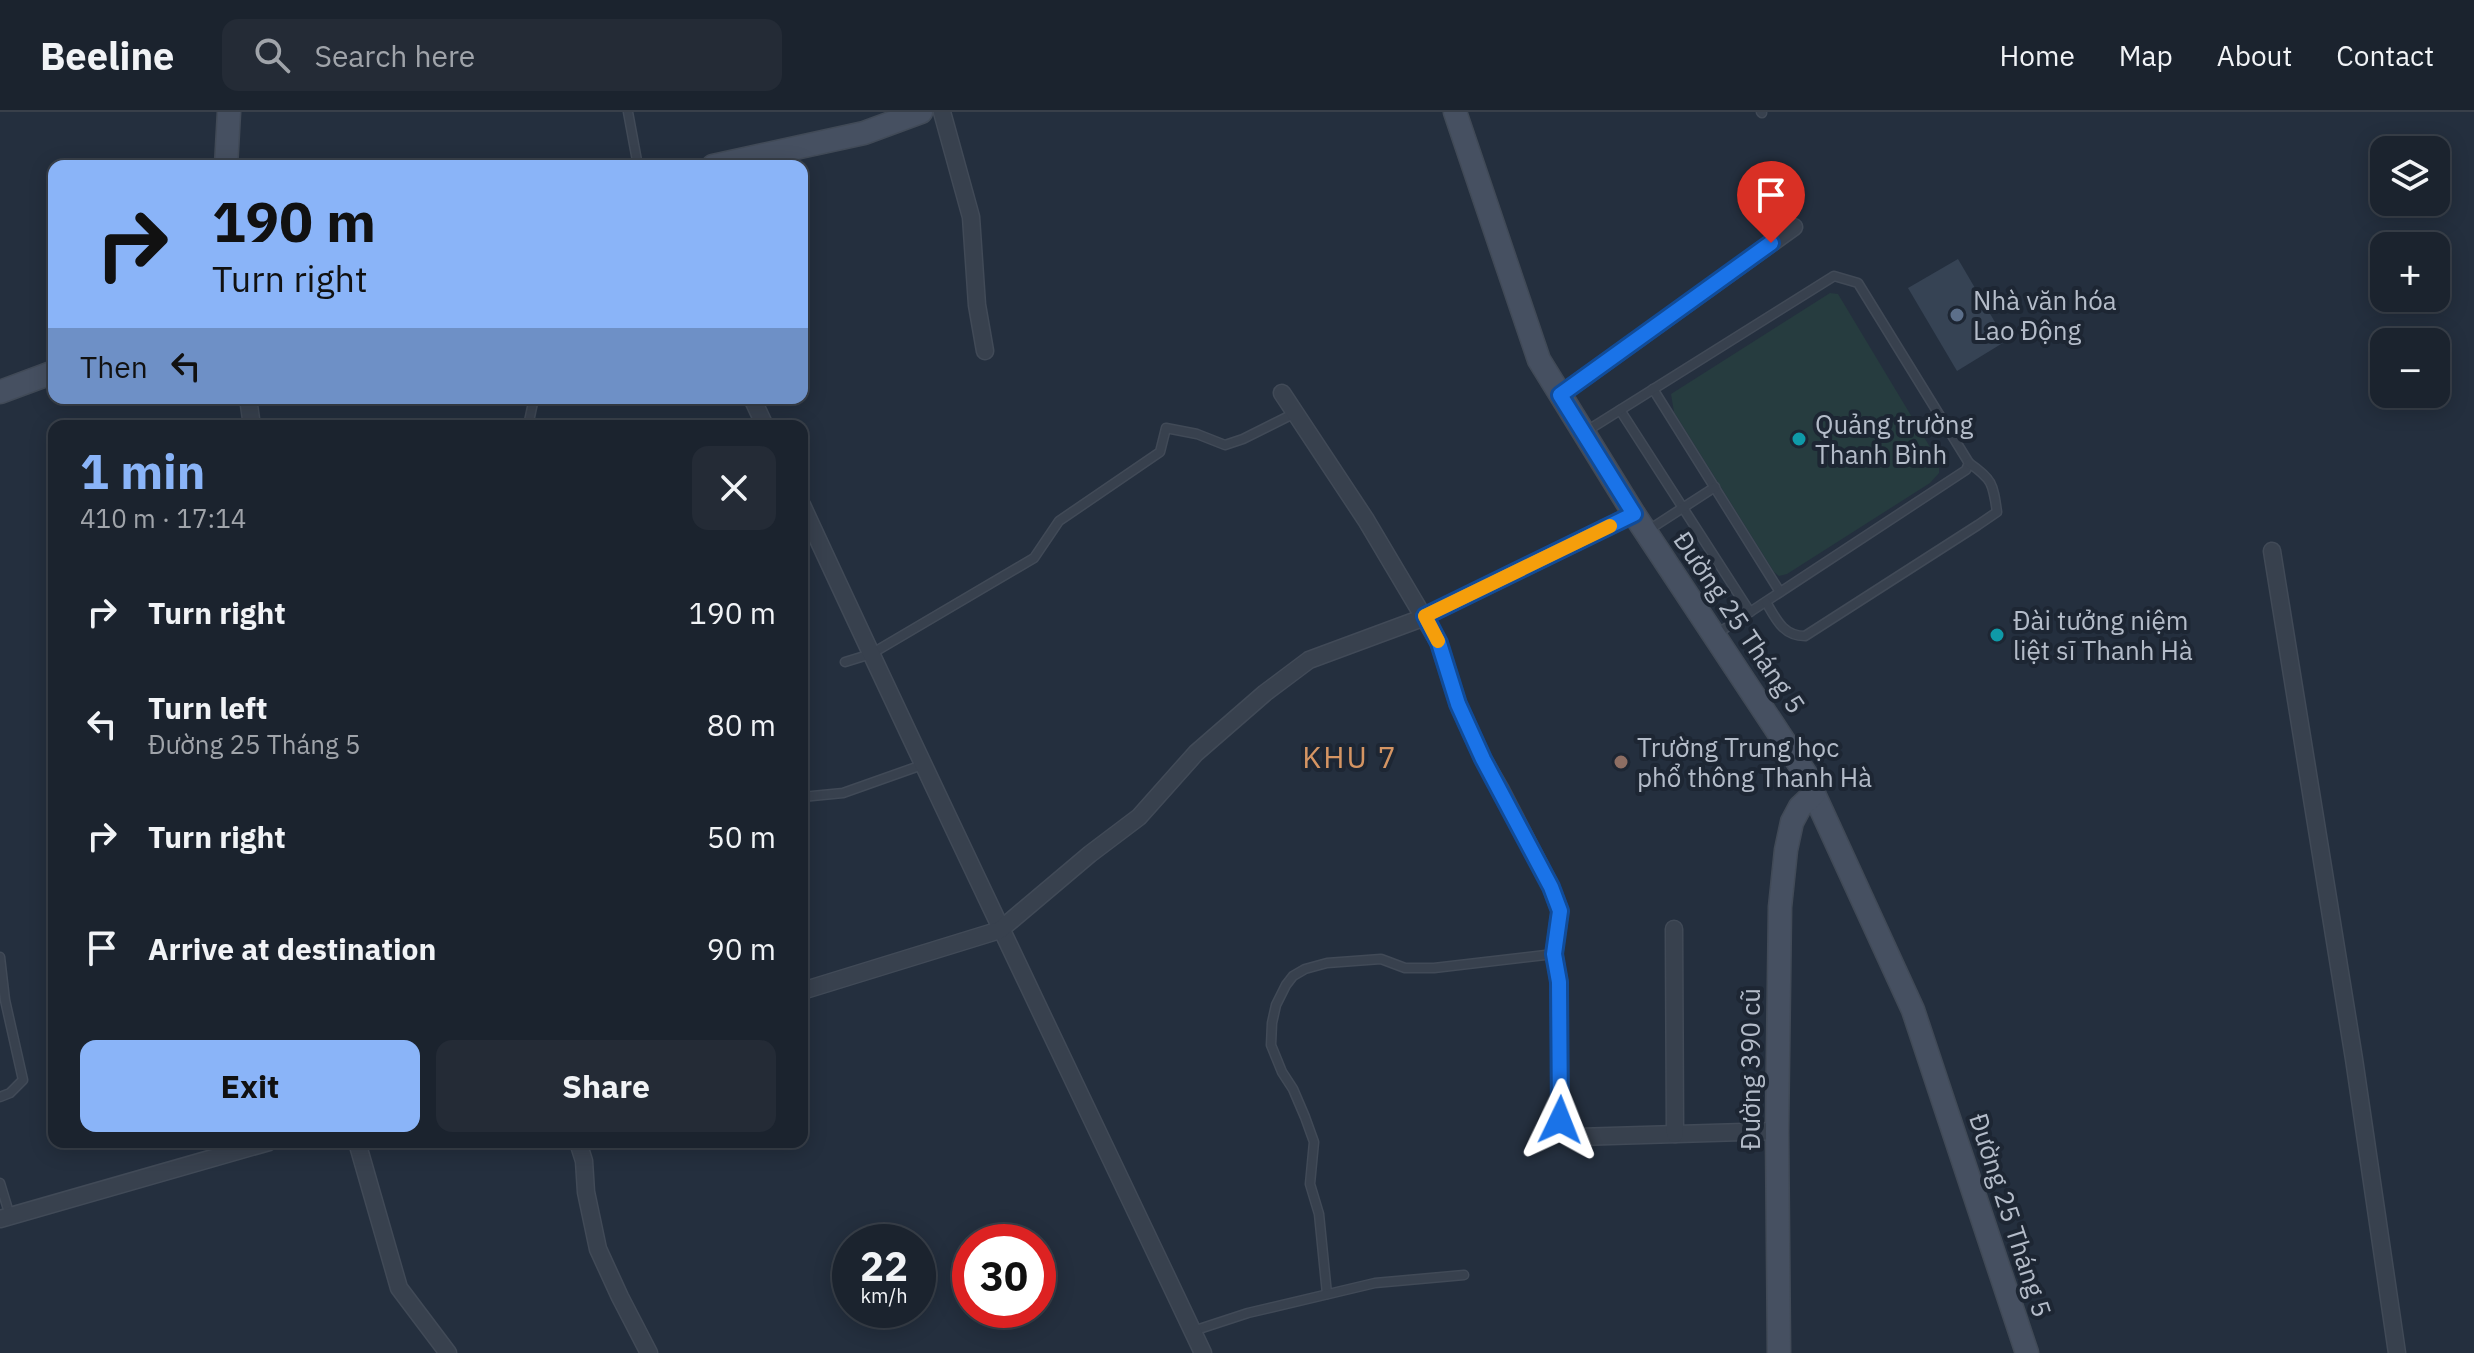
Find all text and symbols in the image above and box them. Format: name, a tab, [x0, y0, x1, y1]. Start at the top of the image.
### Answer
search box	[222, 19, 782, 91]
text: Beeline	[40, 31, 174, 80]
icon: search	[250, 33, 294, 77]
text: Search here	[314, 36, 475, 75]
text: Home	[1999, 37, 2075, 74]
text: Map	[2119, 37, 2173, 74]
text: About	[2217, 37, 2292, 74]
text: Contact	[2336, 37, 2434, 74]
map controls	[2370, 136, 2450, 408]
button: layers	[2370, 136, 2450, 216]
pin	[1737, 161, 1805, 243]
icon: arrive	[1749, 173, 1793, 217]
text: 190 m	[212, 185, 376, 257]
icon: right	[80, 192, 184, 296]
button: +	[2370, 232, 2450, 312]
text: Turn right	[212, 255, 368, 302]
place label: Nhà văn hóa Lao Động	[1973, 283, 2117, 347]
marker: Nhà văn hóa Lao Động	[1948, 306, 1966, 324]
button: −	[2370, 328, 2450, 408]
icon: left	[164, 344, 208, 388]
text: Then	[80, 347, 148, 386]
place label: Quảng trường Thanh Bình	[1815, 407, 1973, 471]
marker: Quảng trường Thanh Bình	[1790, 430, 1808, 448]
text: 1 min	[80, 440, 205, 502]
button: close	[692, 446, 776, 530]
text: 410 m · 17:14	[80, 501, 246, 535]
street label: Đường 25 Tháng 5	[1666, 524, 1814, 720]
icon: right	[80, 590, 124, 634]
text: Turn right	[148, 593, 286, 632]
text: 190 m	[689, 593, 776, 632]
place label: Đài tưởng niệm liệt sĩ Thanh Hà	[2013, 603, 2193, 667]
marker: Đài tưởng niệm liệt sĩ Thanh Hà	[1988, 626, 2006, 644]
text: Turn left	[148, 688, 267, 727]
icon: left	[80, 702, 124, 746]
text: 80 m	[707, 705, 776, 744]
text: Đường 25 Tháng 5	[148, 727, 361, 761]
place label: Trường Trung học phổ thông Thanh Hà	[1637, 730, 1872, 794]
district label: KHU 7	[1302, 737, 1398, 776]
marker: Trường Trung học phổ thông Thanh Hà	[1612, 753, 1630, 771]
icon: right	[80, 814, 124, 858]
text: Turn right	[148, 817, 286, 856]
text: 50 m	[707, 817, 776, 856]
icon: arrive	[80, 926, 124, 970]
text: Arrive at destination	[148, 929, 436, 968]
text: 90 m	[707, 929, 776, 968]
street label: Đường 390 cũ	[1733, 988, 1767, 1150]
button: Exit	[80, 1040, 420, 1132]
button: Share	[436, 1040, 776, 1132]
position arrow	[1518, 1078, 1602, 1162]
street label: Đường 25 Tháng 5	[1962, 1109, 2060, 1321]
speed limit sign: 30	[952, 1224, 1056, 1328]
text: 22	[860, 1240, 908, 1292]
text: km/h	[860, 1282, 908, 1309]

